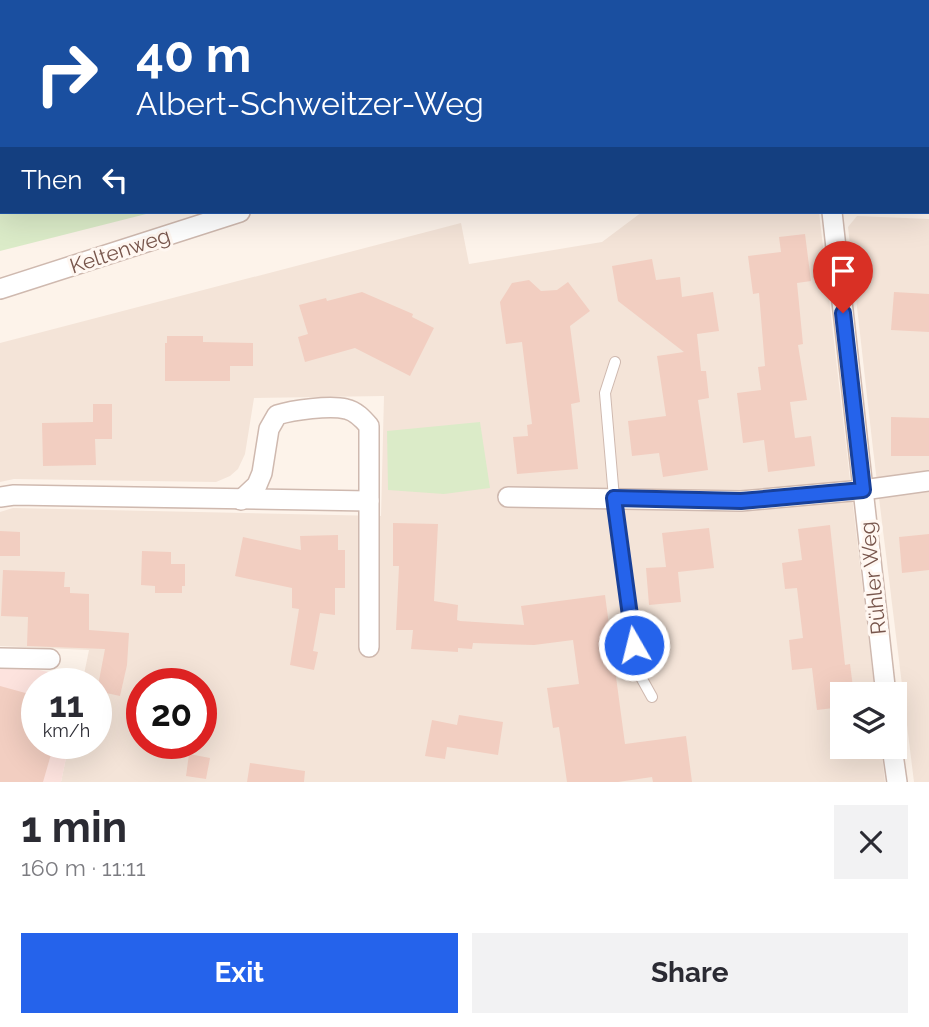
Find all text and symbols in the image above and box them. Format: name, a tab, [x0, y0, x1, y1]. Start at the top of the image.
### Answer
text: 40 m	[136, 26, 251, 83]
icon: right	[21, 28, 112, 119]
text: Albert-Schweitzer-Weg	[136, 85, 484, 122]
icon: left	[96, 161, 134, 199]
text: Then	[21, 165, 82, 195]
street label: Keltenweg	[66, 223, 173, 278]
pin	[813, 241, 873, 313]
icon: arrive	[824, 252, 862, 290]
street label: Rühler Weg	[854, 520, 891, 636]
position arrow	[597, 608, 671, 682]
speed limit sign: 20	[126, 668, 217, 759]
map controls	[830, 682, 907, 759]
button: layers	[830, 682, 907, 759]
text: 11	[49, 684, 84, 725]
text: km/h	[43, 720, 90, 741]
text: 1 min	[21, 803, 127, 852]
button: close	[834, 805, 908, 879]
text: 160 m · 11:11	[21, 854, 146, 881]
button: Exit	[21, 933, 458, 1013]
button: Share	[472, 933, 908, 1013]

